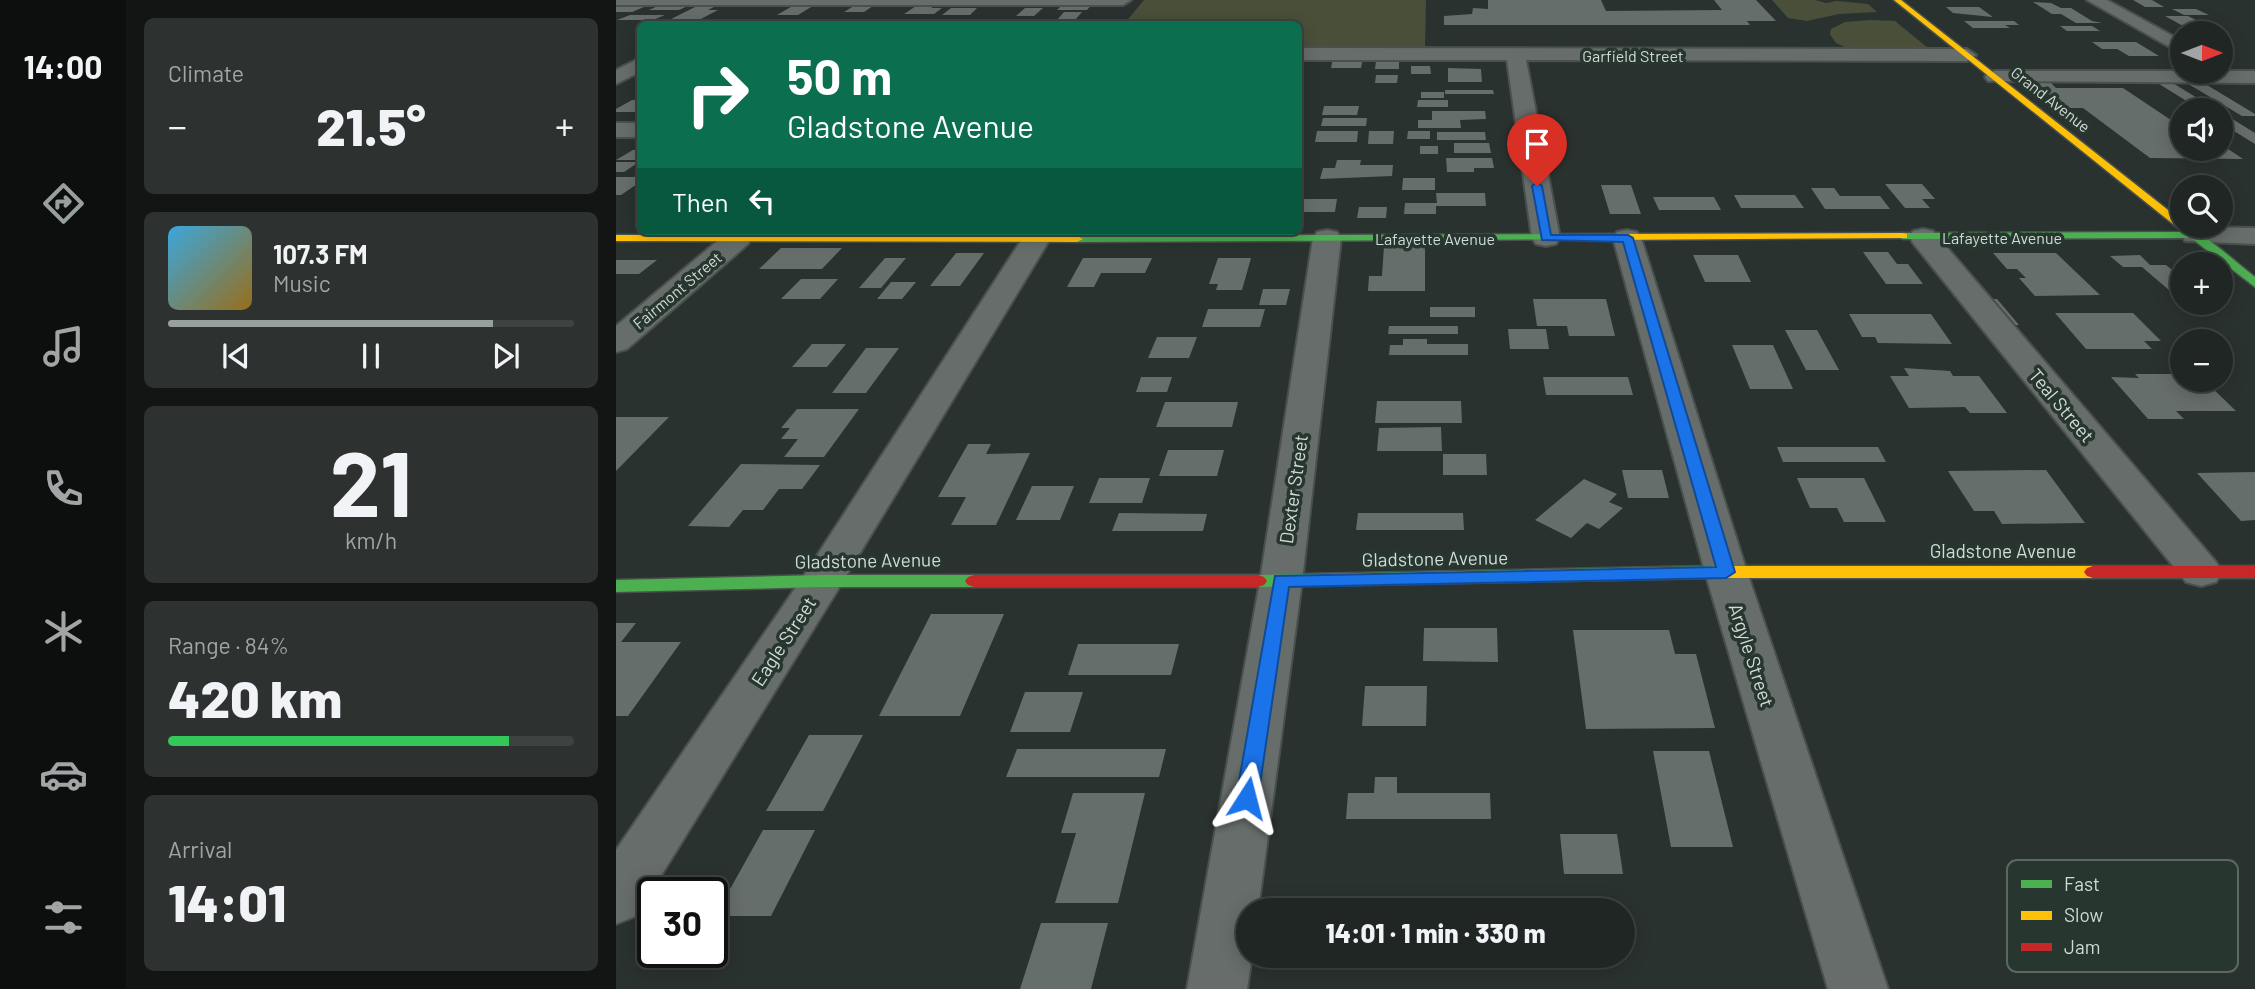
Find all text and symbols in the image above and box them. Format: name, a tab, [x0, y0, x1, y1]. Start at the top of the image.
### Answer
north arrow	[2170, 21, 2233, 84]
map controls	[2170, 21, 2233, 392]
text: 50 m	[787, 46, 892, 105]
street label: Garfield Street	[1582, 46, 1684, 65]
text: 14:00	[24, 47, 102, 85]
icon: right	[672, 49, 763, 140]
text: Climate	[168, 59, 244, 87]
street label: Grand Avenue	[2008, 62, 2094, 136]
text: 21.5°	[316, 94, 426, 156]
button: sound	[2170, 98, 2233, 161]
text: −	[168, 102, 187, 148]
text: +	[555, 102, 574, 148]
text: Gladstone Avenue	[787, 106, 1034, 144]
pin	[1507, 114, 1567, 186]
icon: arrive	[1518, 125, 1556, 163]
button: search	[2170, 175, 2233, 238]
icon: directions	[39, 179, 88, 228]
icon: left	[743, 182, 781, 220]
text: Then	[672, 186, 729, 217]
street label: Lafayette Avenue	[1942, 228, 2062, 247]
street label: Lafayette Avenue	[1375, 229, 1495, 248]
text: 107.3 FM	[273, 238, 368, 269]
street label: Fairmont Street	[629, 247, 725, 333]
button: +	[2170, 252, 2233, 315]
text: Music	[273, 269, 331, 297]
icon: music	[39, 322, 88, 371]
button: −	[2170, 329, 2233, 392]
icon: previous	[217, 337, 255, 375]
icon: pause	[352, 337, 390, 375]
icon: next	[487, 337, 525, 375]
street label: Teal Street	[2025, 363, 2099, 447]
text: 21	[330, 426, 412, 535]
street label: Dexter Street	[1274, 433, 1312, 545]
icon: phone	[39, 464, 88, 513]
text: km/h	[345, 526, 397, 554]
street label: Gladstone Avenue	[1930, 539, 2076, 562]
street label: Gladstone Avenue	[1361, 545, 1509, 571]
street label: Gladstone Avenue	[794, 547, 942, 573]
street label: Eagle Street	[746, 592, 820, 690]
street label: Argyle Street	[1724, 600, 1780, 710]
icon: climate	[39, 607, 88, 656]
text: Range · 84%	[168, 631, 289, 659]
text: 420 km	[168, 666, 342, 728]
icon: car	[39, 750, 88, 799]
position arrow	[1210, 761, 1284, 835]
text: Arrival	[168, 835, 232, 863]
legend	[2007, 860, 2238, 972]
text: 14:01	[168, 870, 286, 932]
text: Fast	[2064, 872, 2100, 895]
speed limit sign: 30	[637, 877, 728, 968]
icon: filters	[39, 893, 88, 942]
text: Slow	[2064, 903, 2103, 926]
text: 14:01 · 1 min · 330 m	[1325, 917, 1546, 948]
text: Jam	[2064, 935, 2100, 958]

